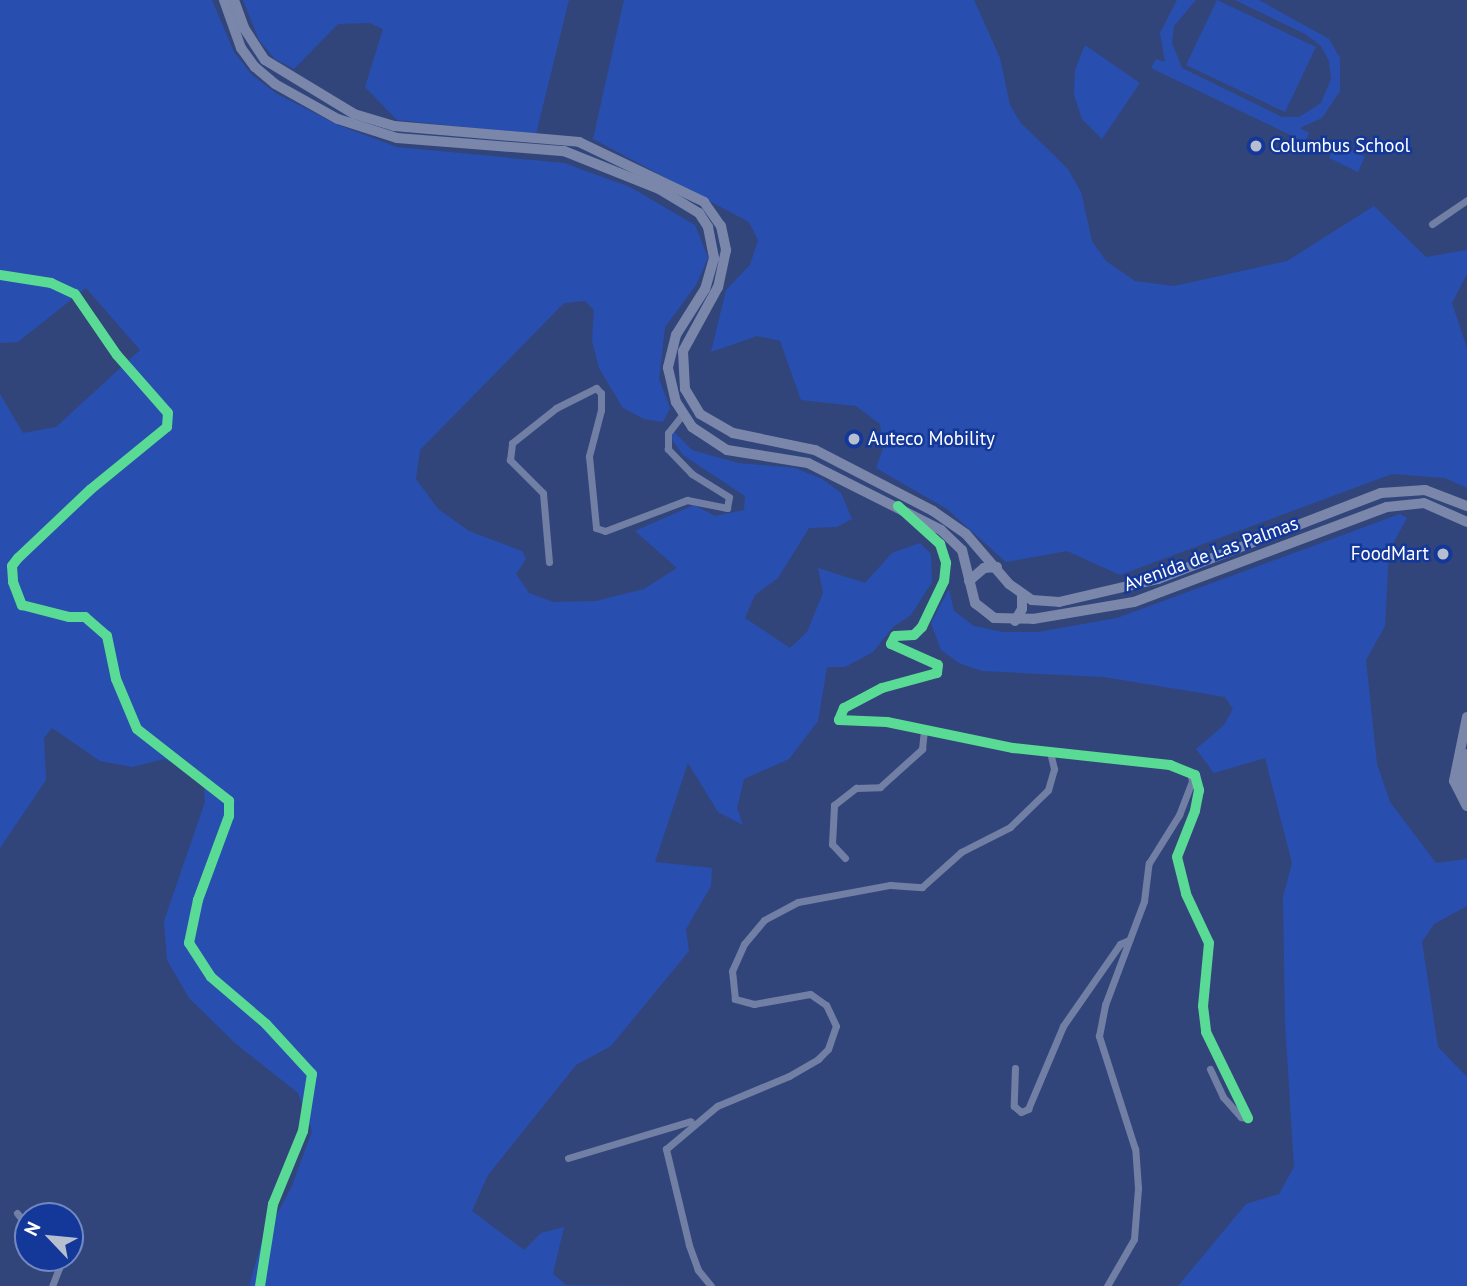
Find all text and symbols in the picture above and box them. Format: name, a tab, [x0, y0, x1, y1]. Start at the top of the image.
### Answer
place label: Columbus School	[1270, 135, 1410, 157]
marker: Columbus School	[1248, 138, 1264, 154]
place label: Auteco Mobility	[868, 428, 995, 450]
marker: Auteco Mobility	[846, 431, 862, 447]
street label: Avenida de Las Palmas	[1121, 512, 1301, 596]
place label: FoodMart	[1351, 543, 1429, 565]
marker: FoodMart	[1435, 546, 1451, 562]
north arrow	[14, 1202, 84, 1272]
text: N	[18, 1218, 45, 1240]

